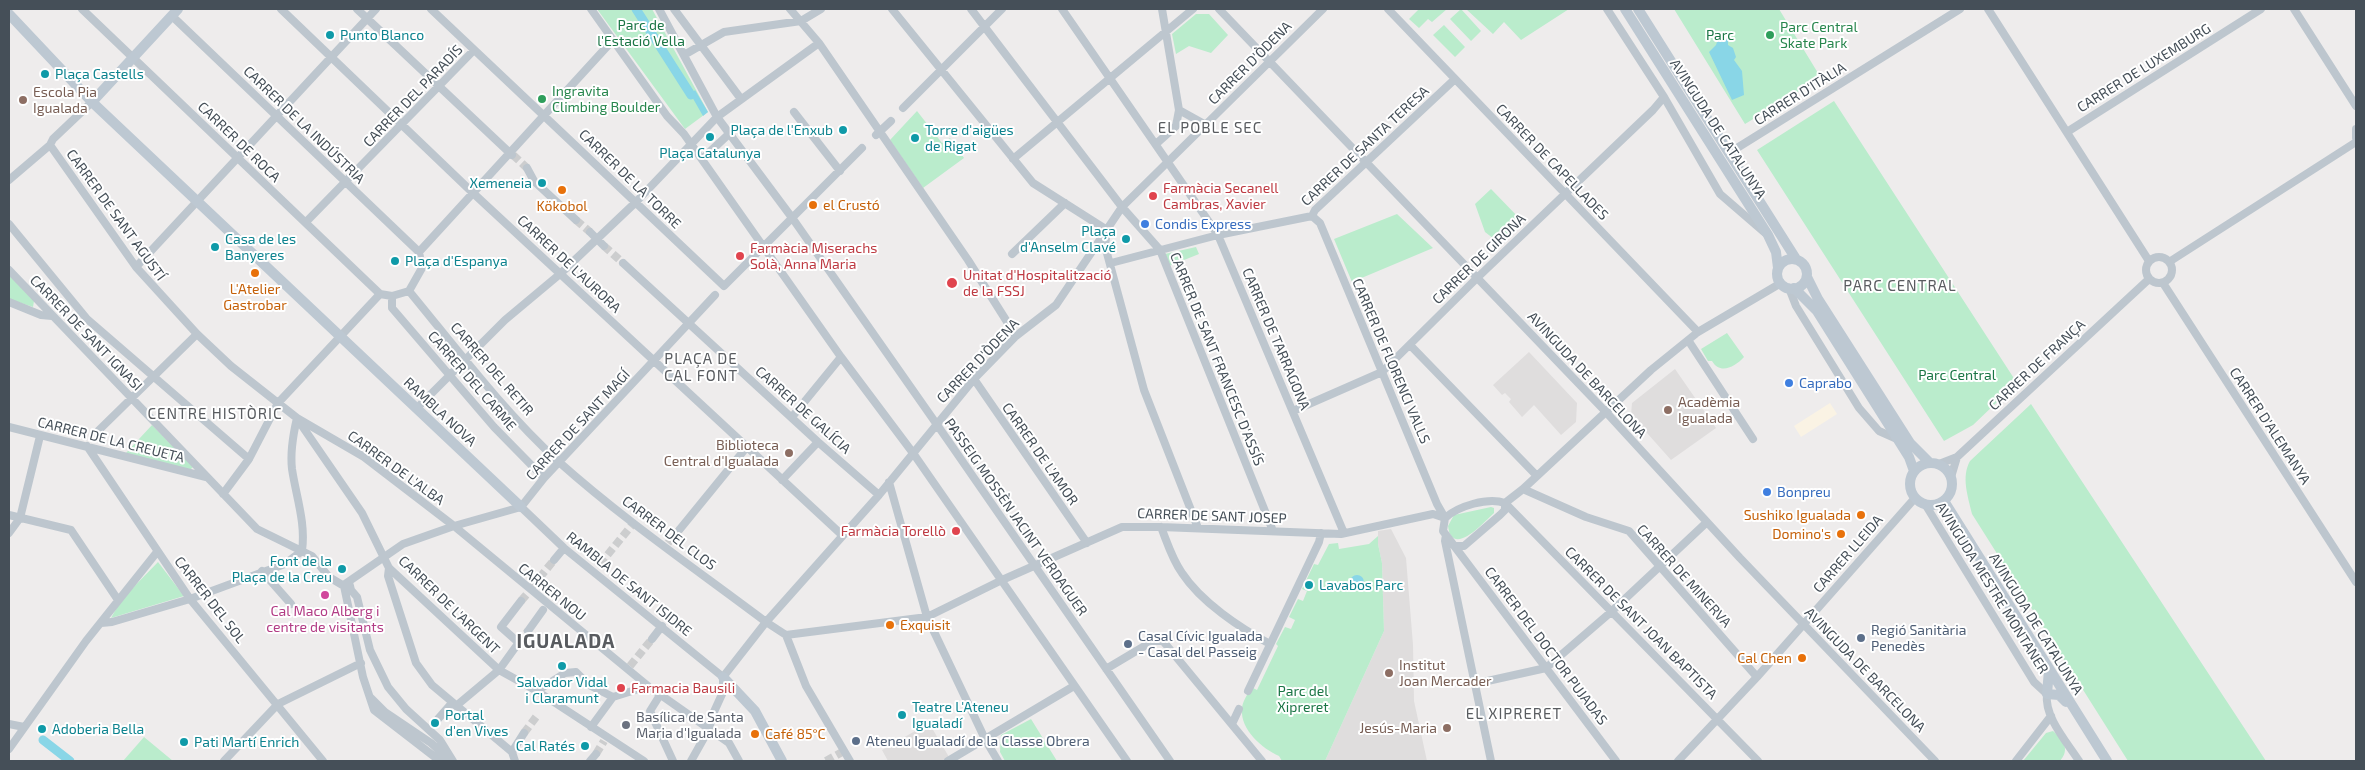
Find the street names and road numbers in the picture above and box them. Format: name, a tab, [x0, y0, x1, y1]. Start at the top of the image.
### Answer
street label: CARRER D'ÒDENA	[1205, 18, 1295, 108]
street label: CARRER DE LUXEMBURG	[2074, 20, 2214, 116]
street label: CARRER DEL PARADÍS	[360, 41, 466, 151]
street label: AVINGUDA DE CATALUNYA	[1666, 56, 1770, 202]
street label: CARRER D'ITÀLIA	[1751, 59, 1849, 129]
street label: CARRER DE LA INDÚSTRIA	[240, 63, 368, 187]
street label: CARRER DE SANTA TERESA	[1298, 82, 1432, 210]
street label: CARRER DE ROCA	[194, 98, 284, 186]
street label: CARRER DE CAPELLADES	[1492, 101, 1612, 223]
street label: CARRER DE LA TORRE	[575, 126, 685, 232]
street label: CARRER DE SANT AGUSTÍ	[63, 146, 169, 284]
street label: CARRER DE GIRONA	[1429, 210, 1529, 308]
street label: CARRER DE L'AURORA	[514, 212, 624, 316]
street label: CARRER DE SANT FRANCESC D'ASSÍS	[1166, 250, 1268, 468]
street label: CARRER DE TARRAGONA	[1238, 266, 1314, 412]
street label: CARRER DE SANT IGNASI	[26, 272, 146, 394]
street label: CARRER DE FLORENCI VALLS	[1349, 276, 1433, 446]
street label: AVINGUDA DE BARCELONA	[1524, 308, 1650, 442]
street label: CARRER D'ÒDENA	[933, 315, 1023, 407]
street label: CARRER DE FRANÇA	[1985, 316, 2089, 414]
street label: CARRER DEL RETIR	[447, 319, 537, 419]
street label: CARRER DEL CARME	[424, 328, 520, 434]
street label: CARRER DE GALÍCIA	[752, 363, 854, 457]
street label: CARRER D'ALEMANYA	[2226, 364, 2314, 488]
street label: CARRER DE SANT MAGÍ	[522, 366, 634, 484]
street label: RAMBLA NOVA	[400, 374, 480, 450]
street label: CARRER DE L'AMOR	[998, 400, 1082, 508]
street label: CARRER DE LA CREUETA	[36, 414, 186, 466]
street label: PASSEIG MOSSÈN JACINT VERDAGUER	[941, 415, 1091, 619]
street label: CARRER DE L'ALBA	[344, 427, 448, 509]
street label: CARRER DEL CLOS	[619, 492, 719, 574]
street label: AVINGUDA MESTRE MONTANER	[1932, 499, 2052, 677]
street label: CARRER DE SANT JOSEP	[1137, 505, 1287, 527]
street label: CARRER LLEIDA	[1810, 512, 1886, 596]
street label: CARRER DE MINERVA	[1633, 521, 1735, 631]
street label: RAMBLA DE SANT ISIDRE	[563, 528, 695, 640]
street label: CARRER DE SANT JOAN BAPTISTA	[1561, 543, 1721, 703]
street label: AVINGUDA DE CATALUNYA	[1986, 550, 2086, 698]
street label: CARRER DE L'ARGENT	[395, 552, 503, 658]
street label: CARRER DEL SOL	[171, 553, 249, 647]
street label: CARRER NOU	[515, 560, 589, 624]
street label: CARRER DEL DOCTOR PUJADAS	[1481, 564, 1611, 728]
street label: AVINGUDA DE BARCELONA	[1801, 604, 1929, 736]

